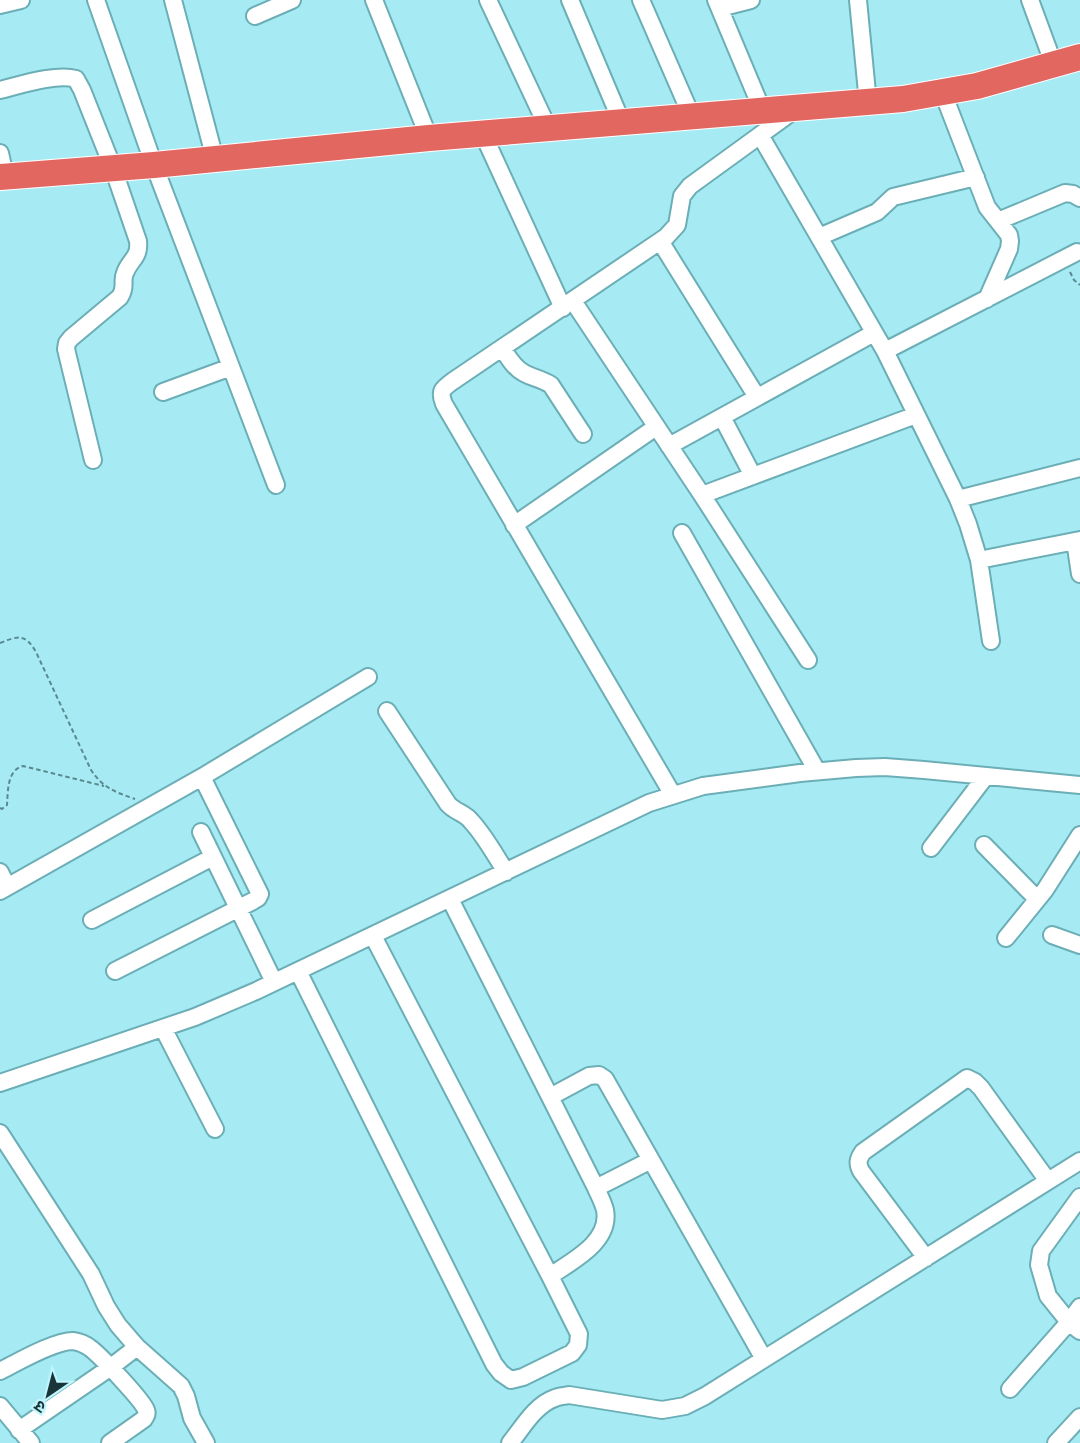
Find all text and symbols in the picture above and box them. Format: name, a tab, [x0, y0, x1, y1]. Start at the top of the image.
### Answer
north arrow	[18, 1365, 78, 1425]
text: उ	[30, 1396, 49, 1417]

